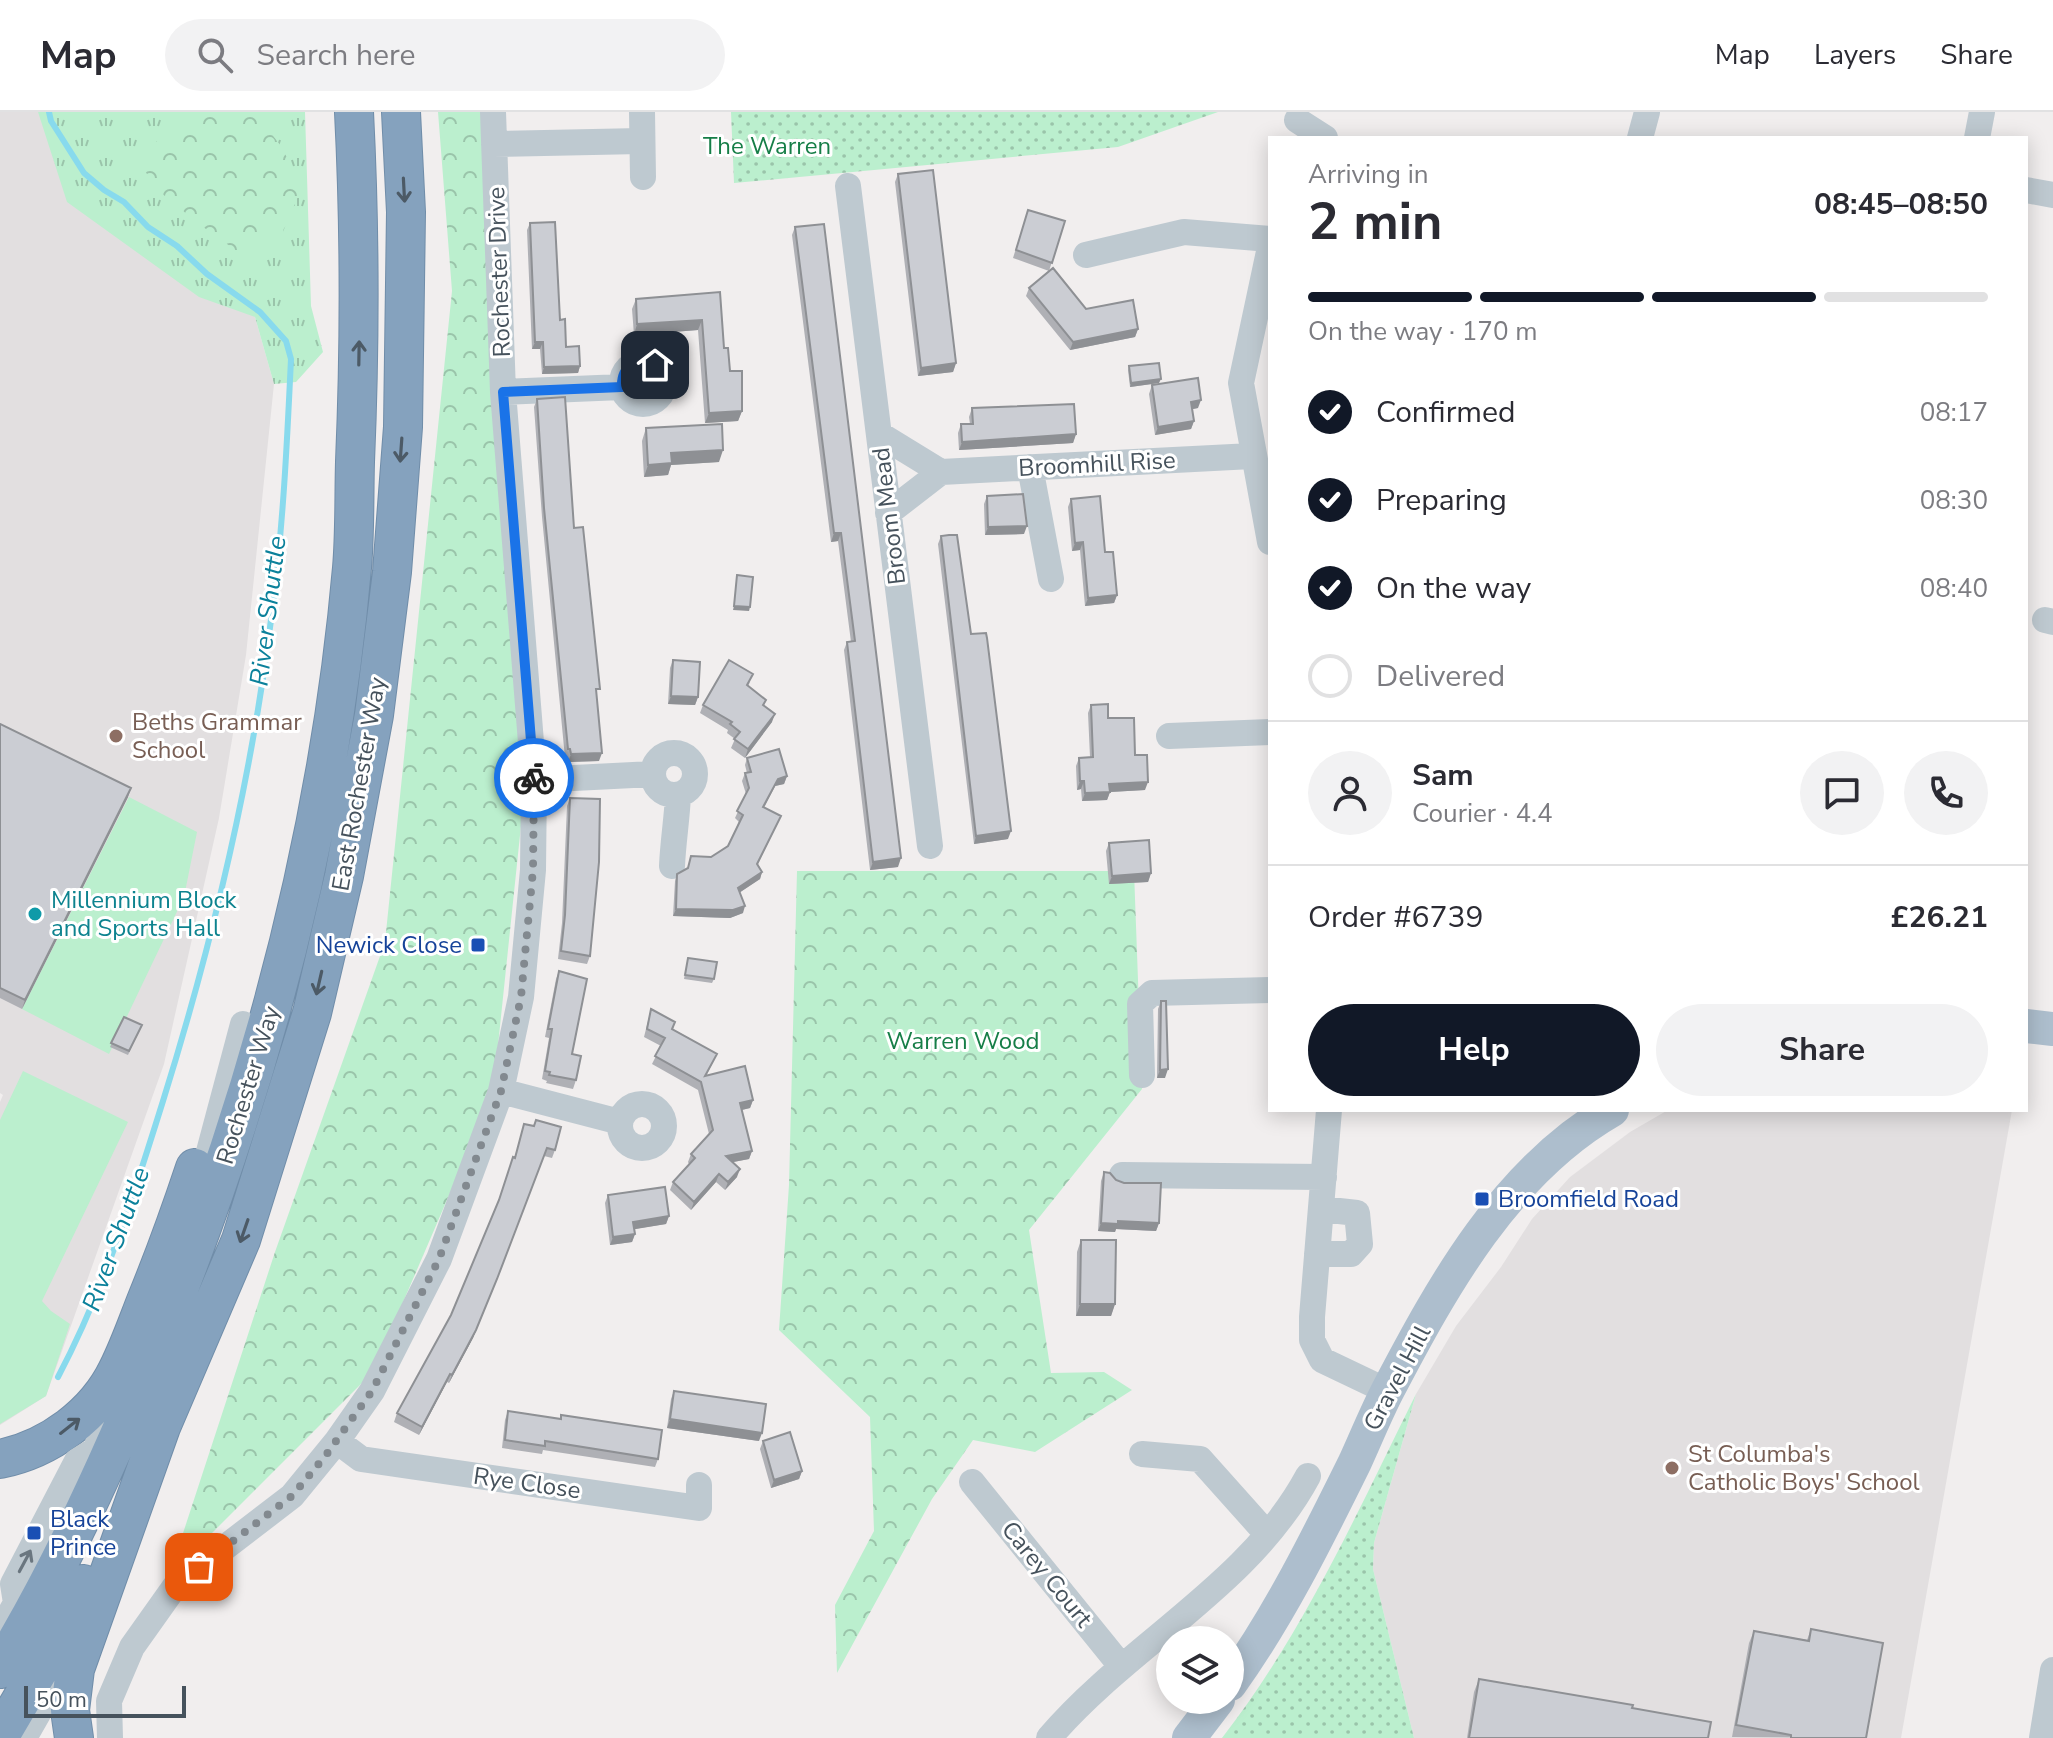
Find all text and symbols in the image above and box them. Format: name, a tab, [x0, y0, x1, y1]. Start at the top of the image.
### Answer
search box	[165, 19, 725, 91]
text: Map	[40, 30, 117, 81]
icon: search	[193, 33, 237, 77]
text: Search here	[257, 35, 416, 76]
text: Map	[1715, 36, 1770, 74]
text: Layers	[1814, 36, 1896, 74]
text: Share	[1940, 36, 2013, 74]
park label: The Warren	[703, 130, 831, 162]
text: Arriving in	[1308, 157, 1429, 192]
one-way arrow	[397, 176, 412, 203]
text: 08:45–08:50	[1814, 184, 1988, 225]
street label: Rochester Drive	[480, 186, 518, 358]
text: 2 min	[1308, 186, 1443, 257]
text: On the way · 170 m	[1308, 314, 1537, 349]
pin	[621, 331, 689, 399]
one-way arrow	[352, 340, 367, 367]
icon: home	[633, 343, 677, 387]
icon: check	[1308, 390, 1352, 434]
text: Confirmed	[1376, 392, 1516, 433]
text: 08:17	[1920, 395, 1988, 430]
one-way arrow	[393, 436, 408, 463]
street label: Broomhill Rise	[1018, 444, 1176, 484]
street label: Broom Mead	[865, 446, 913, 586]
icon: check	[1308, 478, 1352, 522]
text: Preparing	[1376, 480, 1507, 521]
text: 08:30	[1920, 483, 1988, 518]
water label: River Shuttle	[241, 534, 295, 688]
icon: check	[1308, 566, 1352, 610]
text: On the way	[1376, 568, 1531, 609]
text: 08:40	[1920, 571, 1988, 606]
text: Delivered	[1376, 656, 1505, 697]
street label: East Rochester Way	[324, 674, 394, 893]
place label: Beths Grammar School	[132, 706, 302, 766]
marker: Beths Grammar School	[107, 727, 125, 745]
courier	[494, 738, 574, 818]
button: person	[1308, 751, 1392, 835]
button: chat	[1800, 751, 1884, 835]
button: phone	[1904, 751, 1988, 835]
text: Sam	[1412, 755, 1474, 796]
icon: bike	[512, 756, 556, 800]
text: Courier · 4.4	[1412, 796, 1553, 831]
place label: Millennium Block and Sports Hall	[51, 884, 238, 944]
text: Order #6739	[1308, 897, 1483, 938]
text: £26.21	[1891, 897, 1988, 938]
marker: Millennium Block and Sports Hall	[26, 905, 44, 923]
place label: Newick Close	[316, 929, 462, 961]
marker: Newick Close	[469, 936, 487, 954]
one-way arrow	[311, 969, 326, 995]
street label: Rochester Way	[209, 1001, 287, 1168]
button: Help	[1308, 1004, 1640, 1096]
button: Share	[1656, 1004, 1988, 1096]
park label: Warren Wood	[886, 1025, 1040, 1057]
water label: River Shuttle	[74, 1162, 158, 1316]
place label: Broomfield Road	[1498, 1183, 1679, 1215]
marker: Broomfield Road	[1473, 1190, 1491, 1208]
one-way arrow	[235, 1219, 250, 1244]
street label: Gravel Hill	[1356, 1320, 1438, 1436]
one-way arrow	[59, 1418, 80, 1435]
place label: St Columba's Catholic Boys' School	[1688, 1438, 1920, 1498]
marker: St Columba's Catholic Boys' School	[1663, 1459, 1681, 1477]
street label: Rye Close	[471, 1460, 583, 1506]
place label: Black Prince	[50, 1503, 116, 1563]
street label: Carey Court	[994, 1514, 1100, 1634]
marker: Black Prince	[25, 1524, 43, 1542]
pin	[165, 1533, 233, 1601]
icon: bag	[177, 1545, 221, 1589]
one-way arrow	[17, 1550, 33, 1573]
map controls	[1156, 1626, 1244, 1714]
button: layers	[1156, 1626, 1244, 1714]
scale bar	[24, 1682, 186, 1718]
text: 50 m	[36, 1685, 87, 1715]

